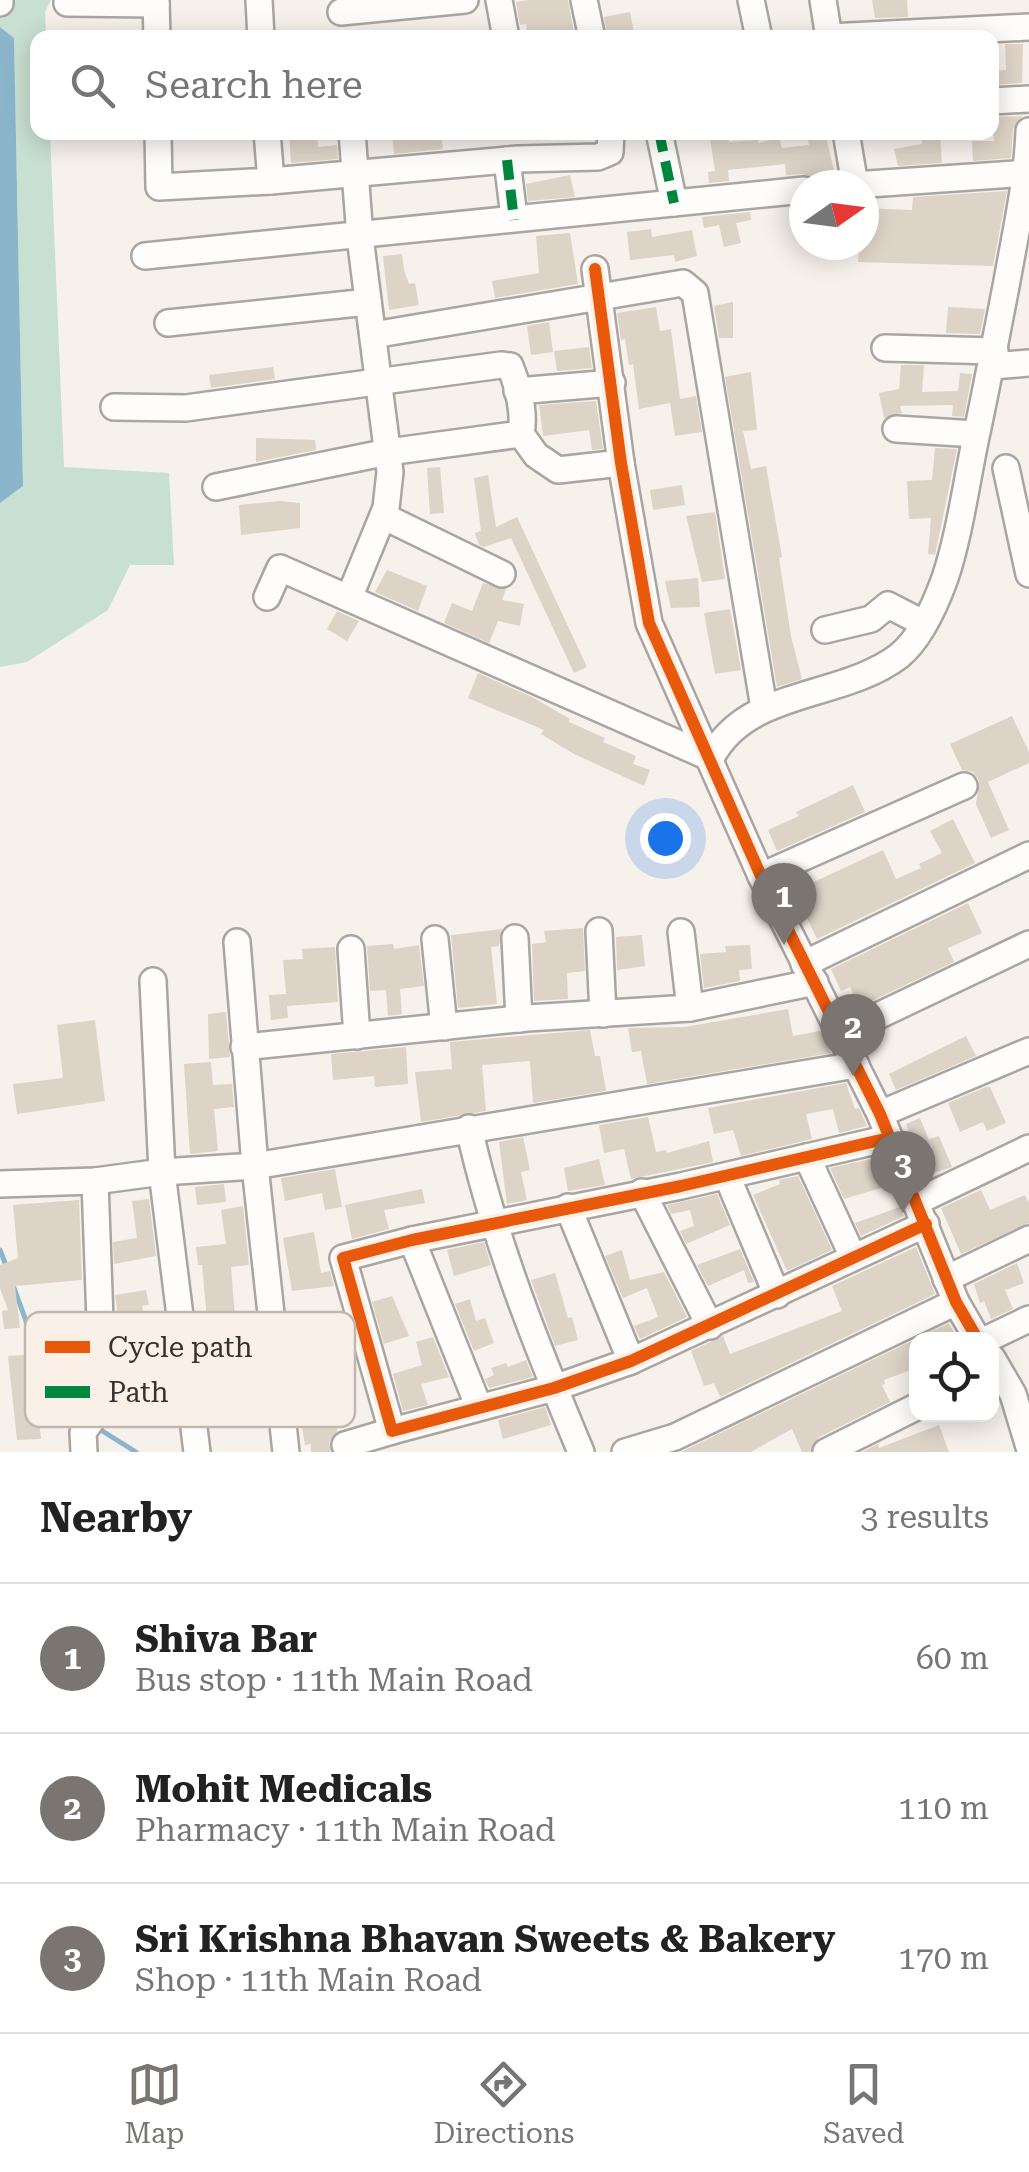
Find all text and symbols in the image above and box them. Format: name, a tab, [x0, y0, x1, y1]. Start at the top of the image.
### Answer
search box	[30, 30, 999, 140]
icon: search	[65, 58, 120, 113]
text: Search here	[145, 63, 363, 107]
north arrow	[789, 170, 879, 260]
your location	[640, 813, 691, 864]
pin: 1	[752, 862, 816, 945]
pin: 2	[820, 994, 886, 1076]
pin: 3	[870, 1130, 936, 1213]
legend	[25, 1312, 355, 1427]
text: Cycle path	[108, 1331, 253, 1364]
map controls	[909, 1332, 999, 1422]
button: locate	[909, 1332, 999, 1422]
text: Path	[108, 1376, 169, 1409]
text: Nearby	[40, 1493, 192, 1542]
text: 3 results	[861, 1498, 989, 1536]
text: Shiva Bar	[135, 1617, 317, 1661]
text: 1	[64, 1639, 81, 1677]
text: 60 m	[916, 1639, 989, 1677]
text: Bus stop · 11th Main Road	[135, 1661, 533, 1699]
text: Mohit Medicals	[135, 1767, 432, 1811]
text: 2	[64, 1789, 81, 1827]
text: 110 m	[898, 1789, 989, 1827]
text: Pharmacy · 11th Main Road	[135, 1811, 556, 1849]
text: Sri Krishna Bhavan Sweets & Bakery	[135, 1917, 836, 1961]
text: 3	[64, 1939, 81, 1977]
text: 170 m	[898, 1939, 989, 1977]
text: Shop · 11th Main Road	[135, 1961, 482, 1999]
tab: Map	[125, 2057, 184, 2150]
tab: Directions	[433, 2057, 574, 2150]
tab: Saved	[823, 2057, 905, 2150]

